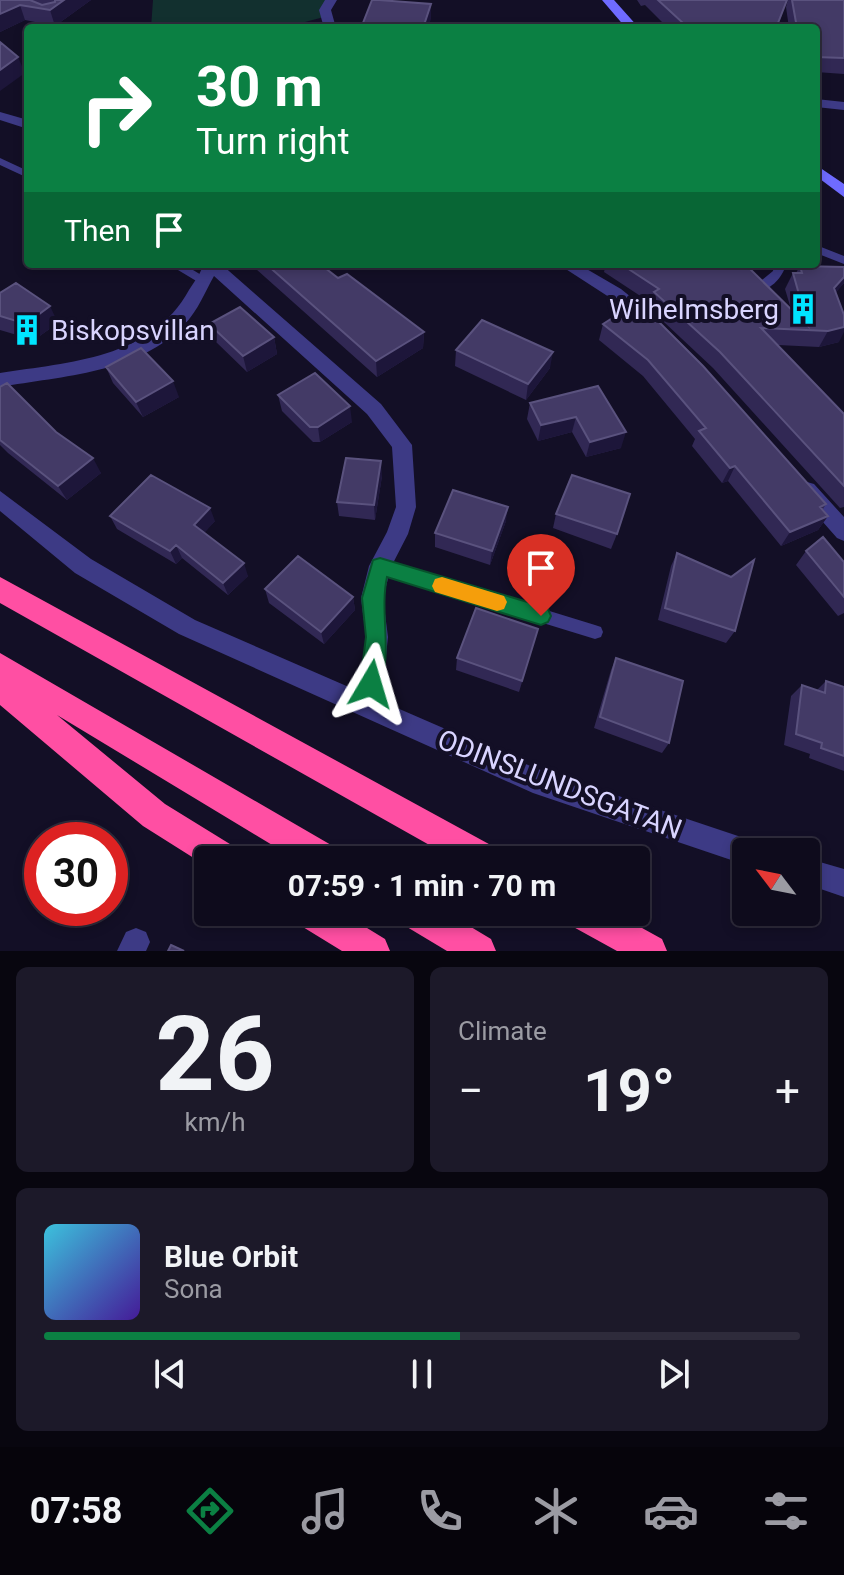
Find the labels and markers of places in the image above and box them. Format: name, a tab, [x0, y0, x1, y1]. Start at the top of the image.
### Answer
building icon: Wilhelmsberg	[786, 292, 820, 326]
place label: Wilhelmsberg	[609, 293, 779, 326]
building icon: Biskopsvillan	[10, 313, 44, 347]
place label: Biskopsvillan	[51, 314, 215, 347]
pin	[507, 534, 575, 616]

